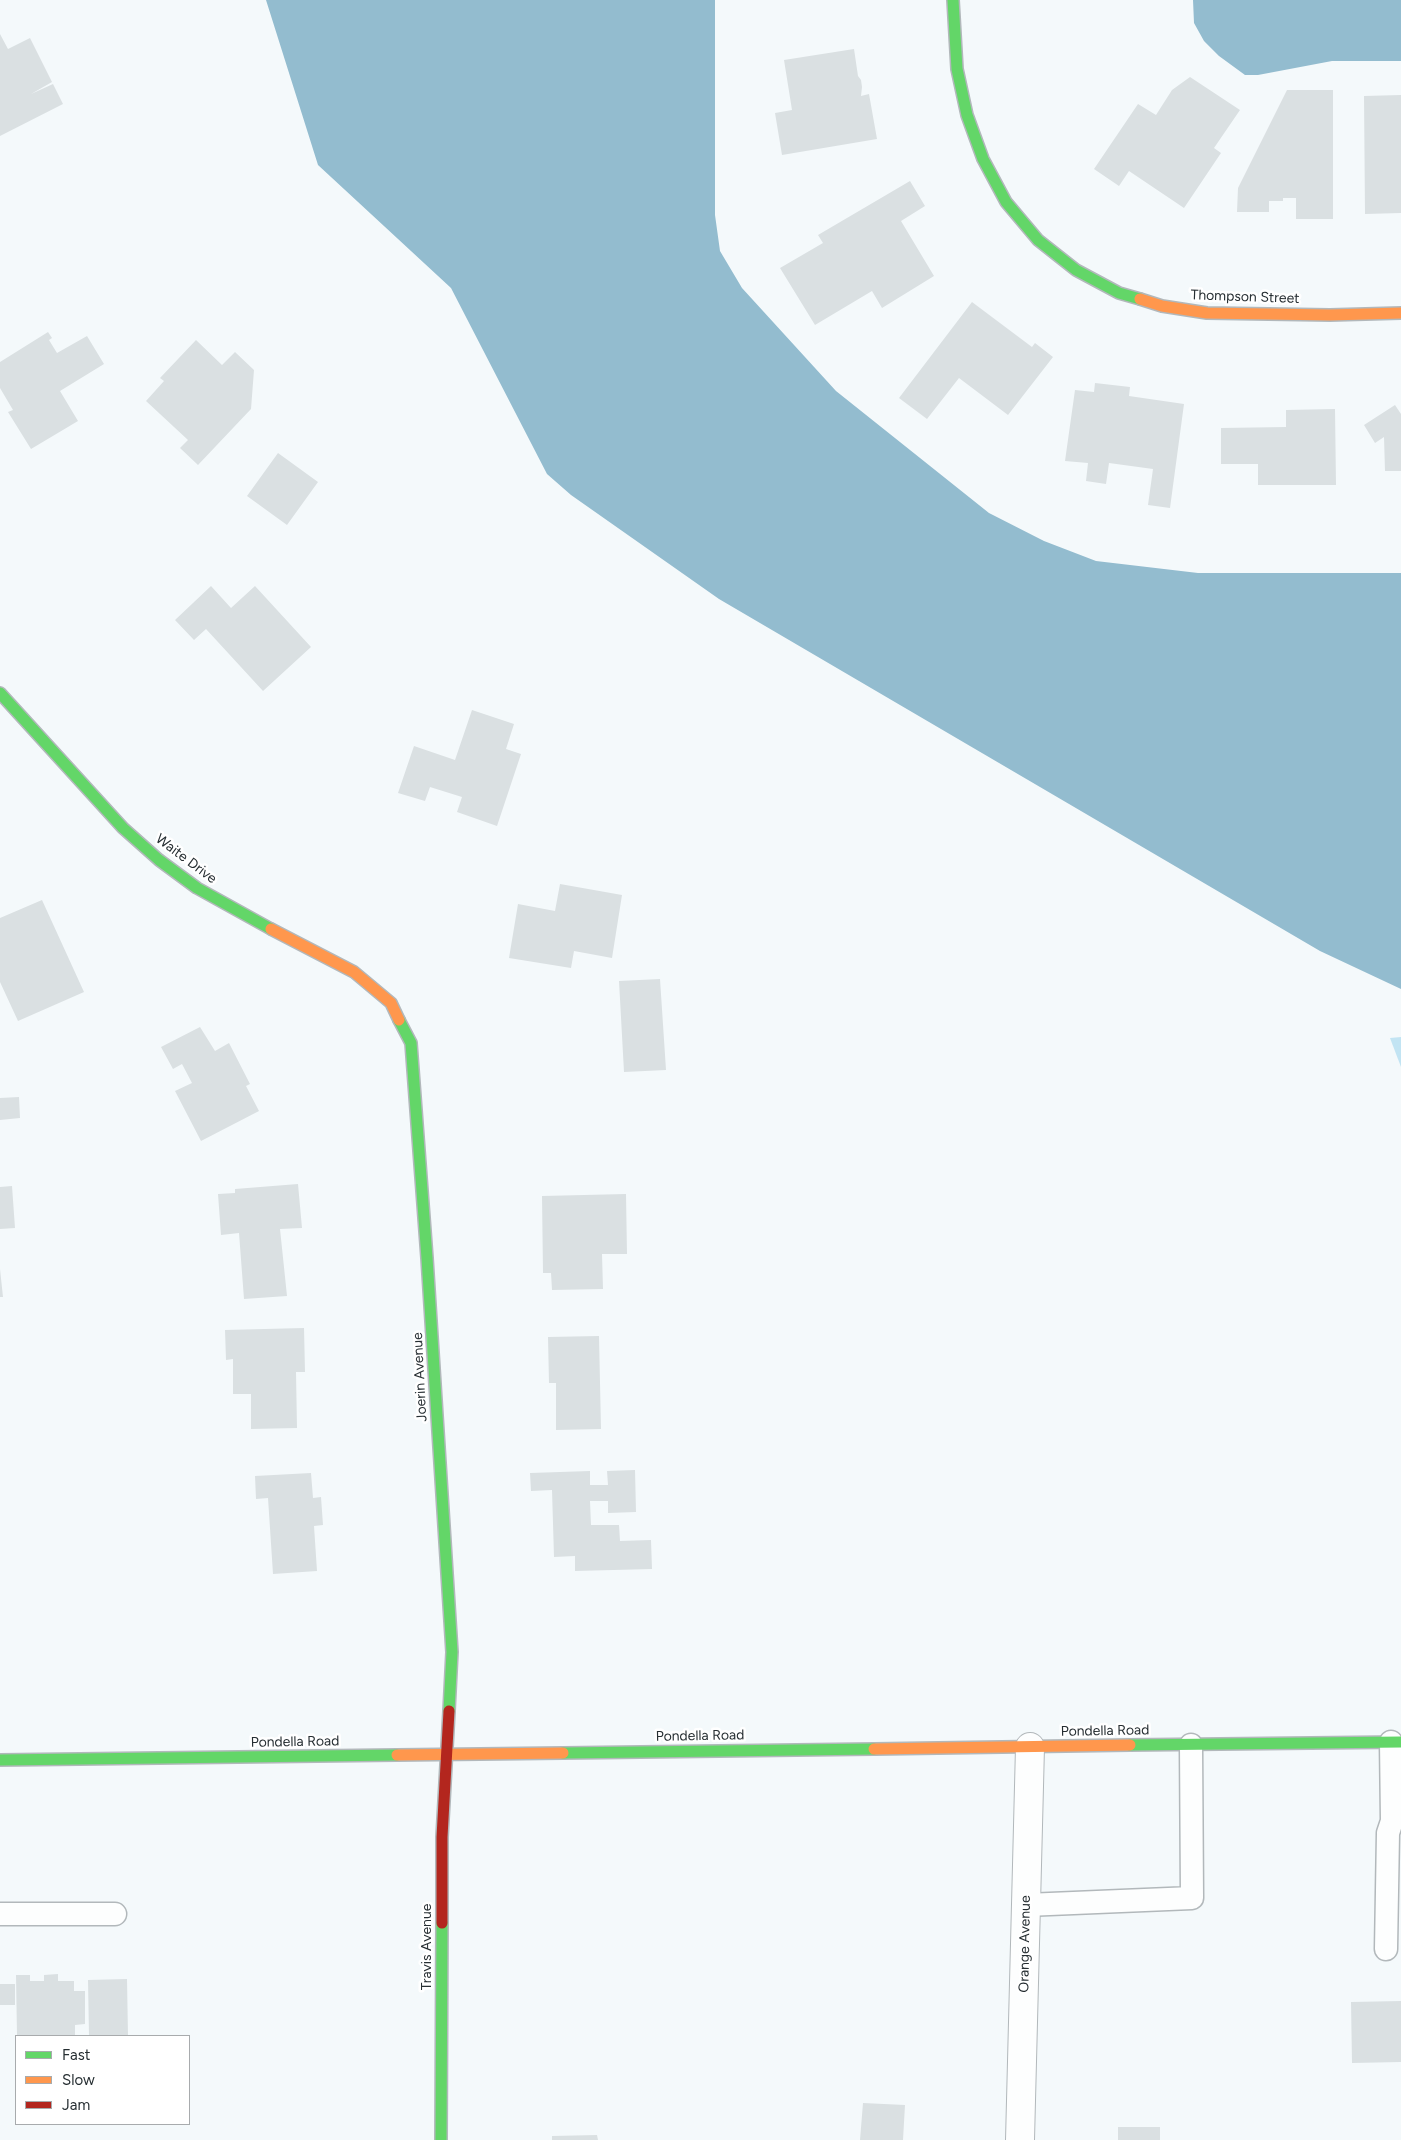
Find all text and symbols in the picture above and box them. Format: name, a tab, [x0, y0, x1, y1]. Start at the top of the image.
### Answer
street label: Thompson Street	[1190, 287, 1300, 307]
street label: Waite Drive	[152, 831, 220, 887]
street label: Joerin Avenue	[409, 1332, 431, 1422]
street label: Pondella Road	[1060, 1722, 1150, 1740]
street label: Pondella Road	[655, 1727, 745, 1745]
street label: Pondella Road	[250, 1733, 340, 1751]
street label: Orange Avenue	[1016, 1895, 1034, 1993]
street label: Travis Avenue	[419, 1904, 435, 1990]
legend	[15, 2035, 190, 2125]
text: Fast	[62, 2046, 90, 2064]
text: Slow	[62, 2071, 95, 2089]
text: Jam	[62, 2096, 90, 2114]

